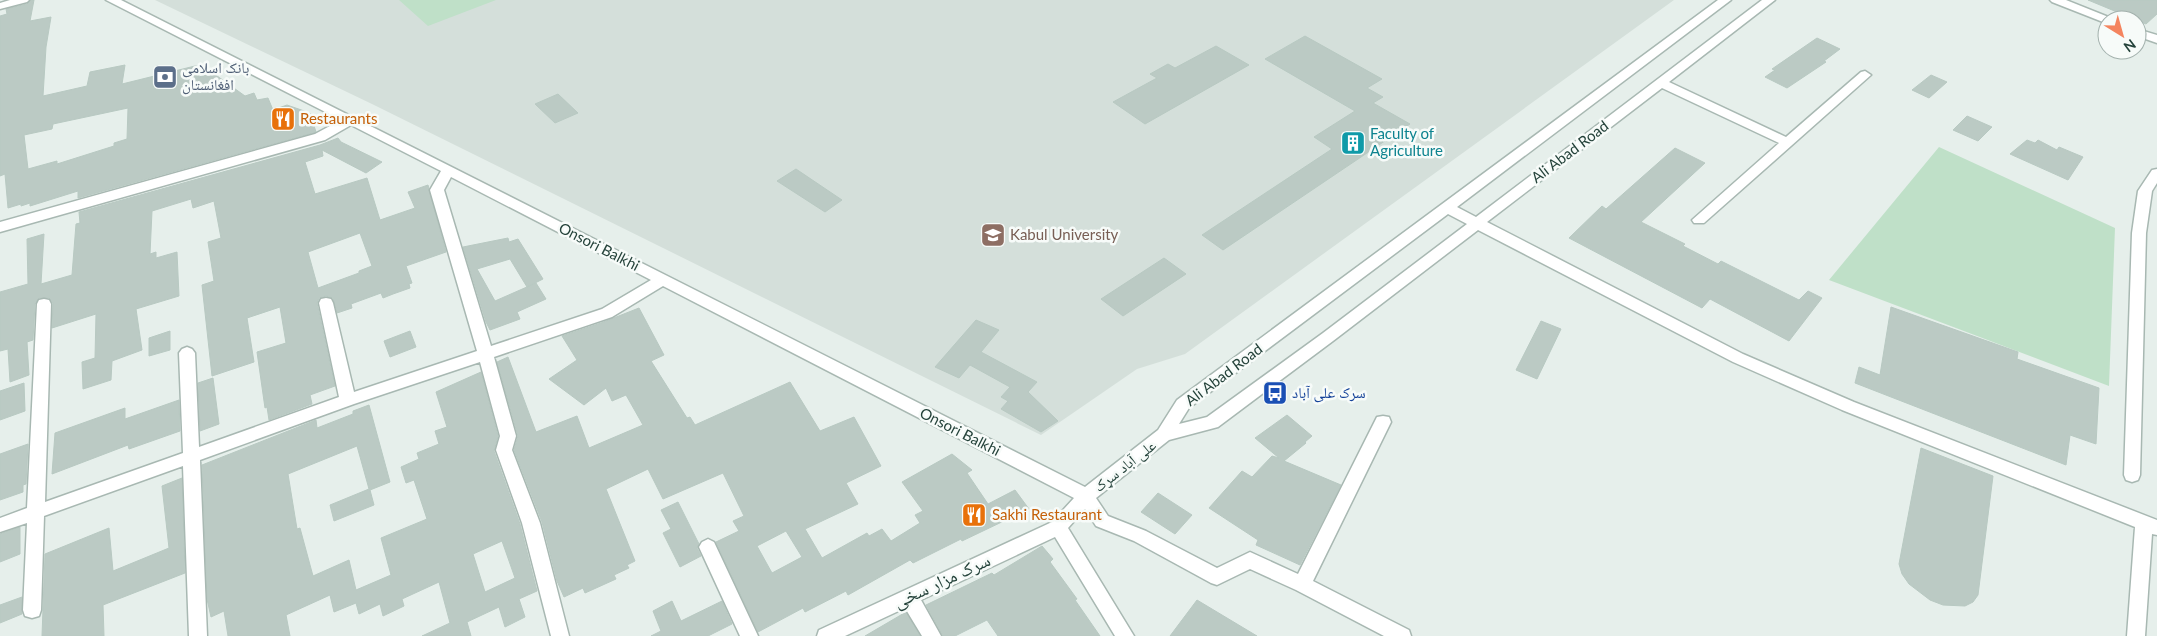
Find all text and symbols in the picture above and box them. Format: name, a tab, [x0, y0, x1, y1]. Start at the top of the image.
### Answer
north arrow	[2097, 10, 2147, 60]
text: N	[2121, 36, 2140, 56]
place label: بانک اسلامی افغانستان	[182, 58, 249, 95]
bank icon: بانک اسلامی افغانستان	[152, 64, 178, 90]
restaurant icon: Restaurants	[270, 106, 296, 132]
place label: Restaurants	[300, 109, 377, 127]
street label: Ali Abad Road	[1527, 116, 1612, 186]
place label: Faculty of Agriculture	[1370, 124, 1443, 159]
building icon: Faculty of Agriculture	[1340, 130, 1366, 156]
street label: Onsori Balkhi	[556, 218, 643, 274]
school or university icon: Kabul University	[980, 222, 1006, 248]
place label: Kabul University	[1010, 225, 1119, 243]
street label: Ali Abad Road	[1181, 339, 1266, 409]
bus stop icon: سرک علی آباد	[1262, 380, 1288, 406]
place label: سرک علی آباد	[1292, 383, 1366, 403]
street label: Onsori Balkhi	[917, 403, 1004, 459]
street label: علی آباد سړک	[1090, 435, 1161, 497]
restaurant icon: Sakhi Restaurant	[961, 502, 987, 528]
place label: Sakhi Restaurant	[992, 505, 1102, 523]
street label: سرک مزار سخی	[890, 548, 994, 613]

